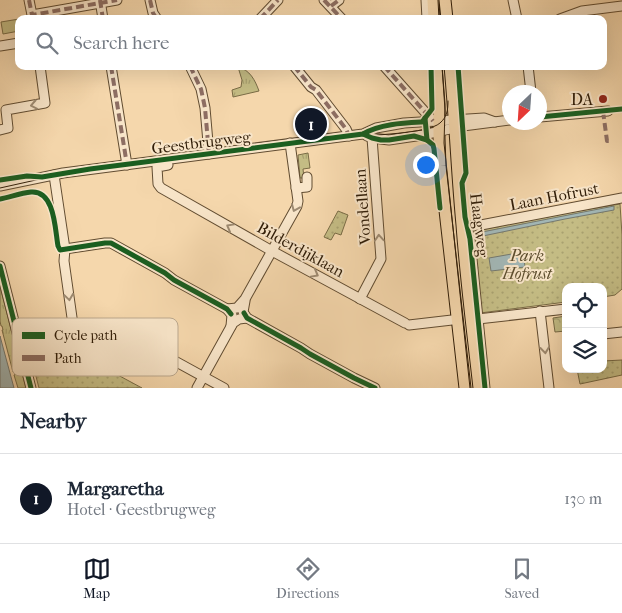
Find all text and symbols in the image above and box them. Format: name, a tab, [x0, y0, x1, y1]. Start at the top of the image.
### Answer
search box	[15, 15, 607, 70]
icon: search	[33, 29, 61, 57]
text: Search here	[73, 32, 169, 54]
north arrow	[502, 85, 547, 130]
place label: DA	[571, 90, 594, 109]
marker: DA	[597, 93, 609, 105]
one-way arrow	[29, 100, 38, 110]
pin: 1	[295, 105, 327, 143]
street label: Geestbrugweg	[150, 127, 252, 158]
your location	[413, 152, 439, 178]
street label: Vondellaan	[350, 168, 375, 247]
street label: Laan Hofrust	[508, 178, 601, 214]
street label: Haagweg	[466, 192, 493, 259]
one-way arrow	[290, 203, 301, 212]
street label: Bilderdijklaan	[254, 218, 348, 282]
one-way arrow	[226, 223, 235, 233]
one-way arrow	[374, 233, 385, 241]
park label: Park Hofrust	[501, 246, 553, 283]
one-way arrow	[310, 268, 319, 278]
map controls	[562, 283, 607, 373]
button: locate	[562, 283, 607, 328]
one-way arrow	[63, 294, 74, 302]
legend	[12, 318, 178, 376]
text: Cycle path	[54, 327, 118, 344]
button: layers	[562, 328, 607, 373]
one-way arrow	[539, 346, 550, 354]
text: Path	[54, 350, 82, 367]
text: Nearby	[20, 409, 86, 433]
text: Margaretha	[67, 478, 164, 500]
text: 1	[33, 489, 39, 508]
text: 130 m	[564, 489, 602, 508]
text: Hotel · Geestbrugweg	[67, 500, 215, 519]
tab: Map	[83, 555, 111, 602]
tab: Directions	[276, 555, 339, 602]
tab: Saved	[505, 555, 539, 602]

